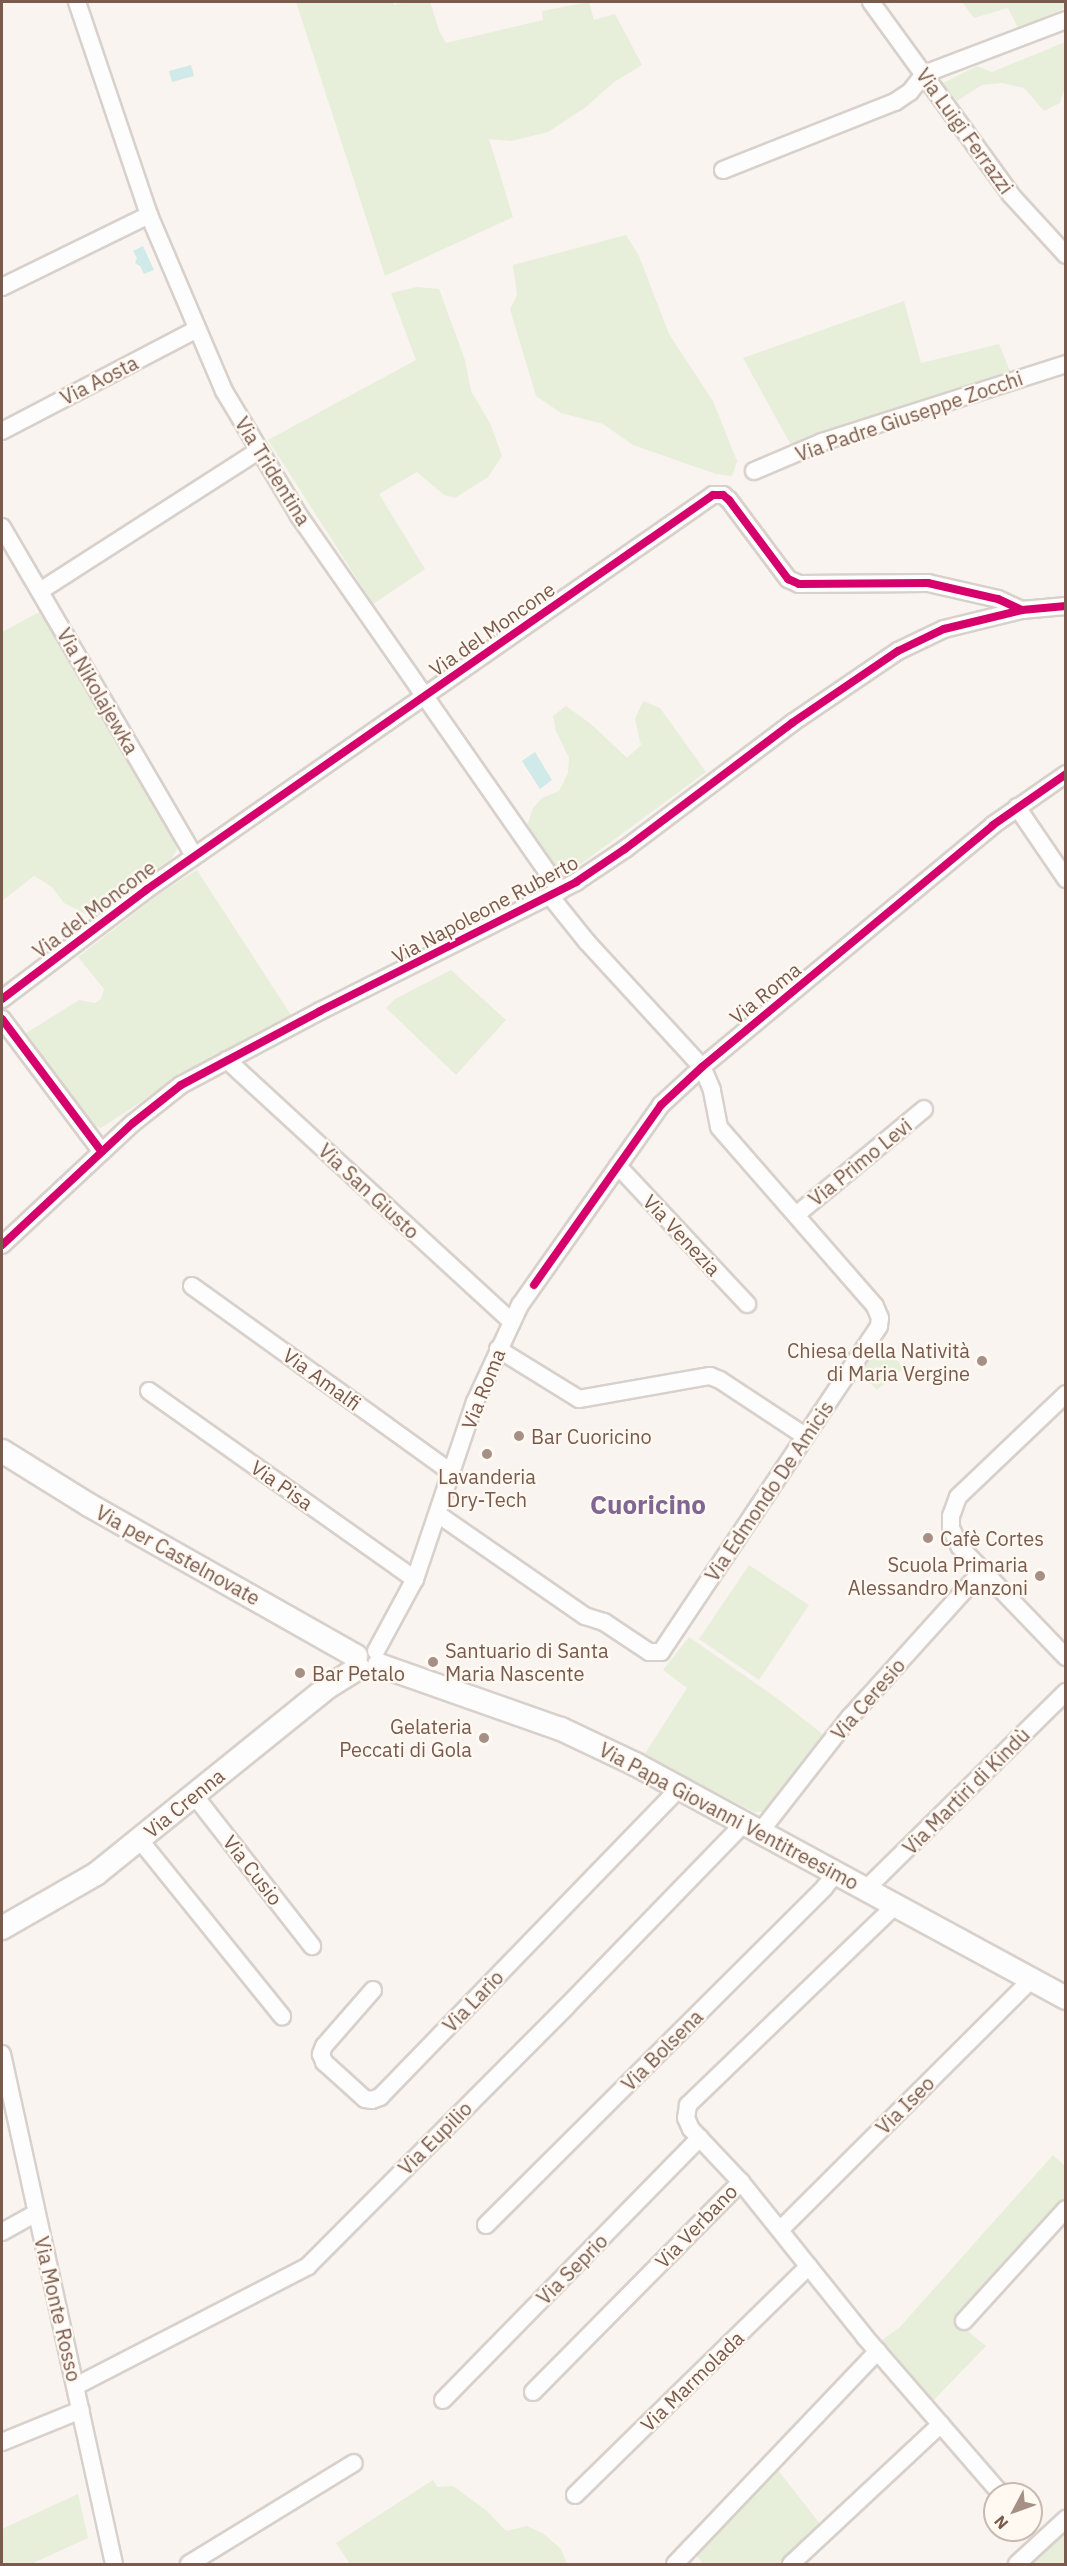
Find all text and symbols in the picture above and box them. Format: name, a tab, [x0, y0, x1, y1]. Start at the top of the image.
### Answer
street label: Via Luigi Ferrazzi	[911, 63, 1019, 199]
street label: Via Aosta	[56, 350, 142, 410]
street label: Via Padre Giuseppe Zocchi	[792, 366, 1026, 466]
street label: Via Tridentina	[230, 412, 316, 530]
street label: Via del Moncone	[425, 577, 559, 681]
street label: Via Nikolajewka	[52, 624, 144, 758]
street label: Via Napoleone Ruberto	[388, 850, 582, 968]
street label: Via del Moncone	[28, 855, 160, 963]
street label: Via Roma	[725, 957, 805, 1029]
street label: Via Primo Levi	[804, 1113, 916, 1211]
street label: Via San Giusto	[314, 1138, 424, 1244]
street label: Via Venezia	[638, 1189, 726, 1281]
place label: Chiesa della Natività di Maria Vergine	[787, 1338, 970, 1385]
street label: Via Amalfi	[278, 1343, 366, 1415]
street label: Via Roma	[456, 1345, 510, 1433]
marker: Chiesa della Natività di Maria Vergine	[975, 1354, 989, 1368]
street label: Via Edmondo De Amicis	[700, 1396, 838, 1586]
place label: Bar Cuoricino	[531, 1424, 652, 1448]
marker: Bar Cuoricino	[512, 1429, 526, 1443]
marker: Lavanderia Dry-Tech	[480, 1447, 494, 1461]
street label: Via Pisa	[246, 1455, 318, 1515]
place label: Lavanderia Dry-Tech	[438, 1464, 536, 1511]
district label: Cuoricino	[590, 1489, 706, 1521]
street label: Via per Castelnovate	[92, 1500, 264, 1610]
place label: Cafè Cortes	[940, 1526, 1044, 1550]
marker: Cafè Cortes	[921, 1531, 935, 1545]
place label: Scuola Primaria Alessandro Manzoni	[848, 1552, 1028, 1599]
marker: Scuola Primaria Alessandro Manzoni	[1033, 1569, 1047, 1583]
place label: Santuario di Santa Maria Nascente	[445, 1638, 609, 1685]
street label: Via Ceresio	[826, 1653, 910, 1745]
marker: Santuario di Santa Maria Nascente	[426, 1655, 440, 1669]
place label: Bar Petalo	[312, 1661, 405, 1685]
marker: Bar Petalo	[293, 1666, 307, 1680]
place label: Gelateria Peccati di Gola	[339, 1714, 472, 1761]
street label: Via Martiri di Kindù	[898, 1723, 1034, 1859]
marker: Gelateria Peccati di Gola	[477, 1731, 491, 1745]
street label: Via Papa Giovanni Ventitreesimo	[595, 1737, 863, 1895]
street label: Via Crenna	[139, 1763, 229, 1843]
street label: Via Cusio	[218, 1830, 288, 1910]
street label: Via Lario	[438, 1965, 508, 2037]
street label: Via Bolsena	[616, 2004, 708, 2096]
street label: Via Iseo	[871, 2071, 939, 2139]
street label: Via Eupilio	[393, 2096, 477, 2180]
street label: Via Verbano	[650, 2179, 742, 2273]
street label: Via Seprio	[532, 2229, 612, 2309]
street label: Via Monte Rosso	[30, 2234, 86, 2384]
street label: Via Marmolada	[636, 2326, 748, 2436]
north arrow	[983, 2482, 1043, 2542]
text: N	[990, 2512, 1012, 2533]

